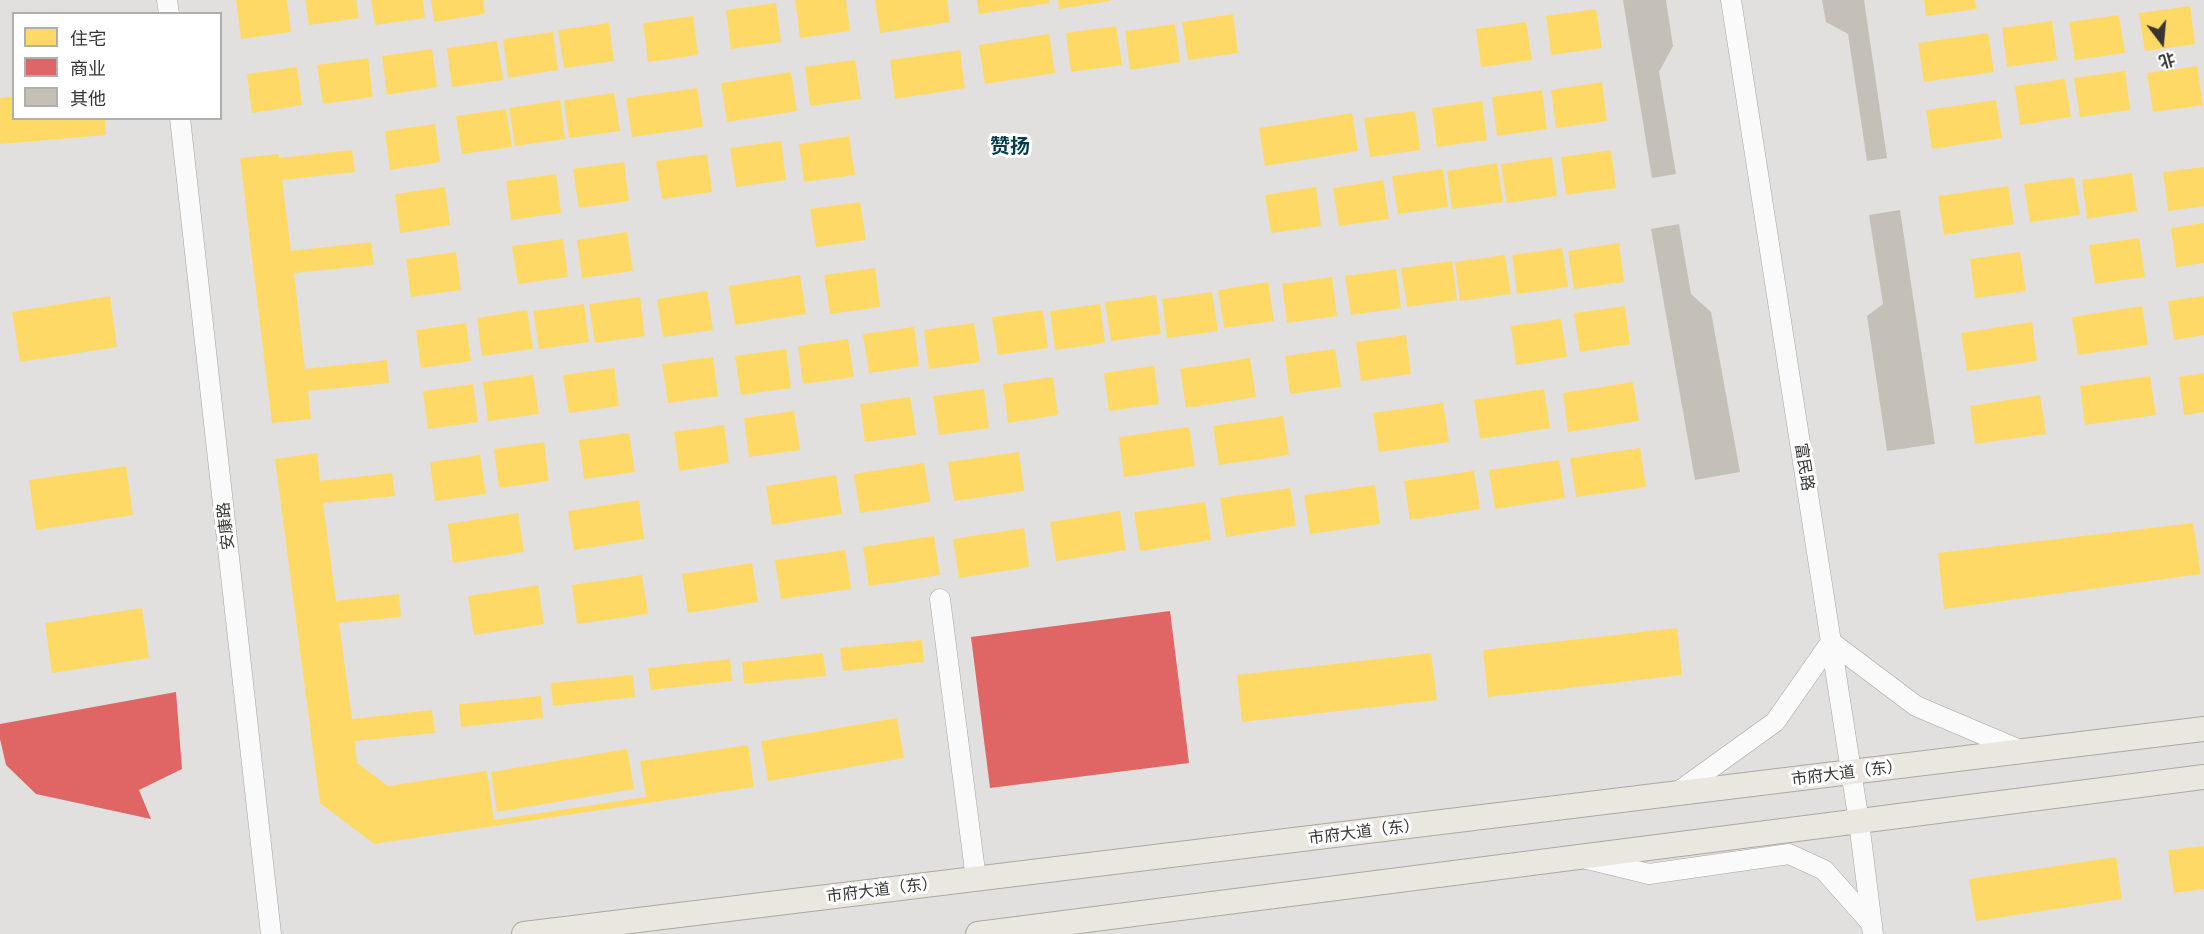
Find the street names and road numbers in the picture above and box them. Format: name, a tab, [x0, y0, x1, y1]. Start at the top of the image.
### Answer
street label: 富民路	[1791, 442, 1817, 492]
street label: 安康路	[214, 501, 238, 551]
street label: 市府大道（东）	[1790, 757, 1904, 789]
street label: 市府大道（东）	[1307, 816, 1421, 848]
street label: 市府大道（东）	[825, 874, 939, 906]

